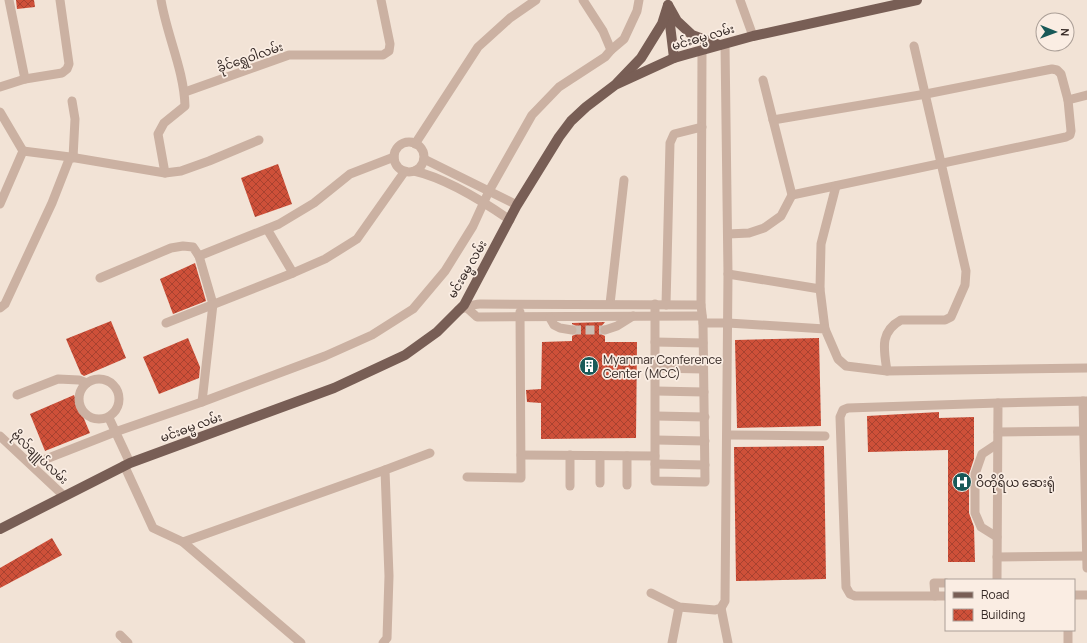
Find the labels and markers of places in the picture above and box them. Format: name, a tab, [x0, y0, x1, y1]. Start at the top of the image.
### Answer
place label: Myanmar Conference Center (MCC)	[603, 351, 722, 382]
building icon: Myanmar Conference Center (MCC)	[578, 355, 600, 377]
hospital icon: ဝိတိုရိယ ဆေးရုံ	[951, 471, 973, 493]
place label: ဝိတိုရိယ ဆေးရုံ	[976, 474, 1055, 493]

